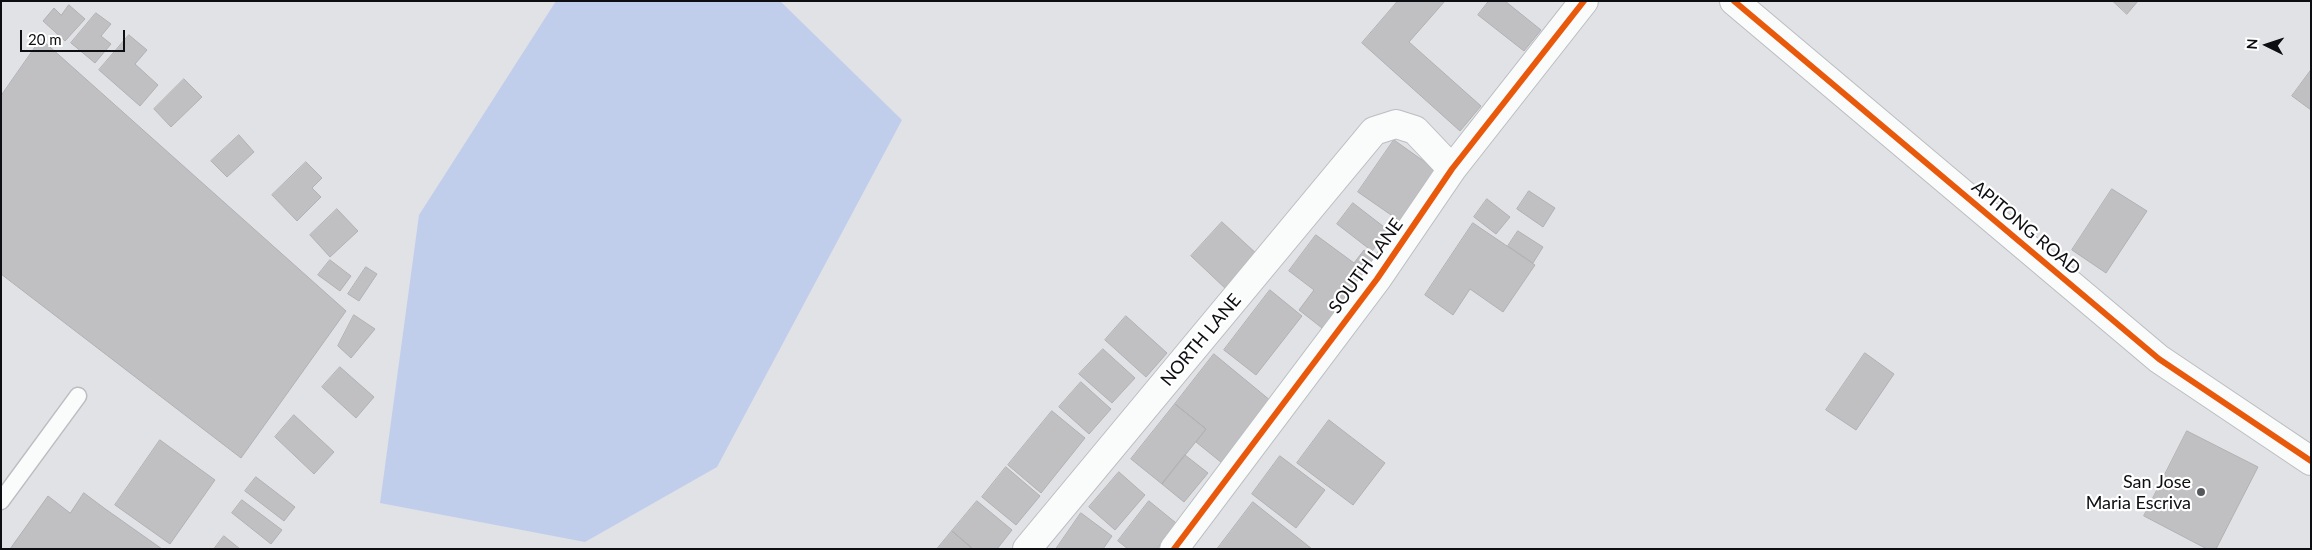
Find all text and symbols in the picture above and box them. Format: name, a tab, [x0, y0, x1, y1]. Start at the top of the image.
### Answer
scale bar	[22, 20, 128, 52]
north arrow	[2242, 20, 2292, 70]
text: 20 m	[28, 30, 62, 48]
text: N	[2243, 38, 2260, 50]
street label: APITONG ROAD	[1967, 176, 2085, 280]
street label: SOUTH LANE	[1324, 214, 1408, 318]
street label: NORTH LANE	[1156, 290, 1246, 390]
place label: San Jose Maria Escriva	[2086, 471, 2191, 514]
marker: San Jose Maria Escriva	[2195, 486, 2207, 498]

